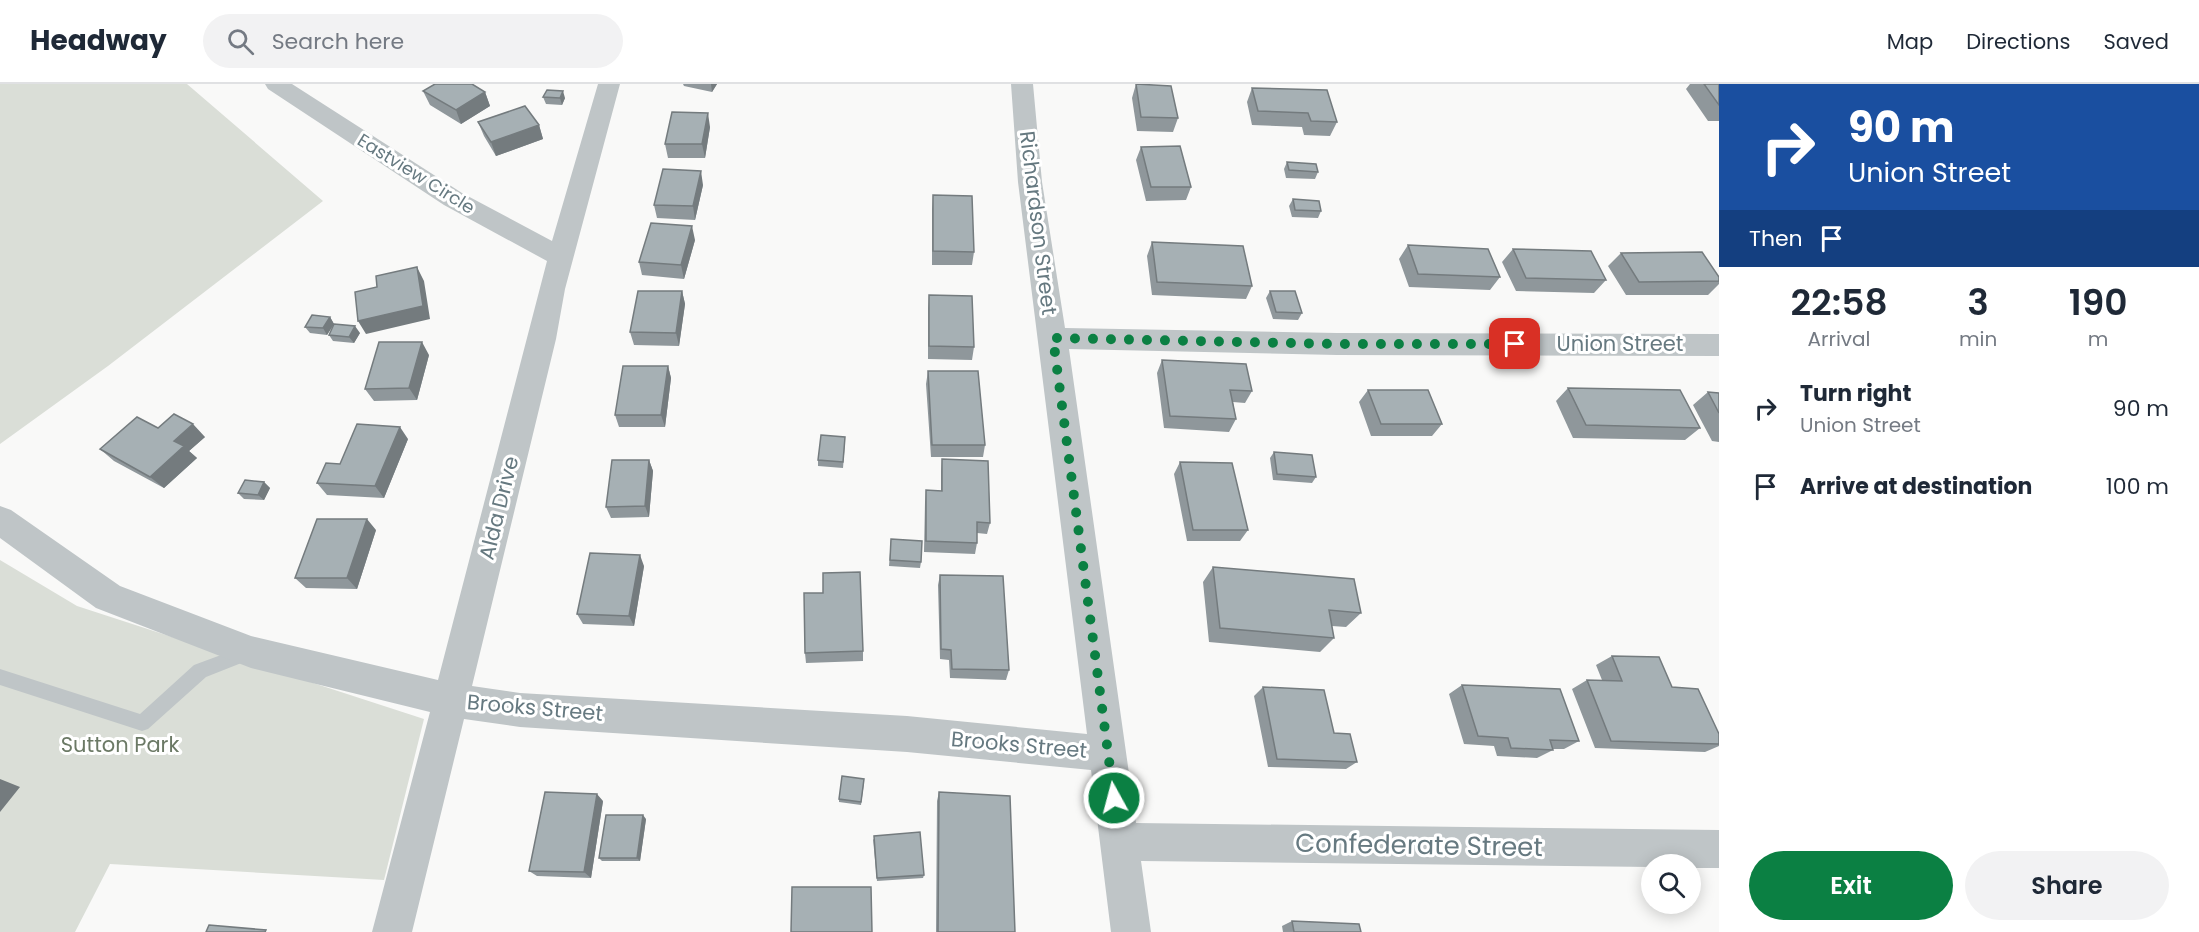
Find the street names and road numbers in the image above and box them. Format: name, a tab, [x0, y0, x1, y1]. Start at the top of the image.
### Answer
street label: Eastview Circle	[353, 127, 480, 220]
street label: Richardson Street	[1013, 129, 1064, 317]
street label: Union Street	[1557, 329, 1683, 358]
street label: Alda Drive	[472, 453, 525, 563]
street label: Brooks Street	[466, 687, 604, 728]
street label: Brooks Street	[950, 724, 1088, 765]
street label: Confederate Street	[1295, 825, 1543, 865]

